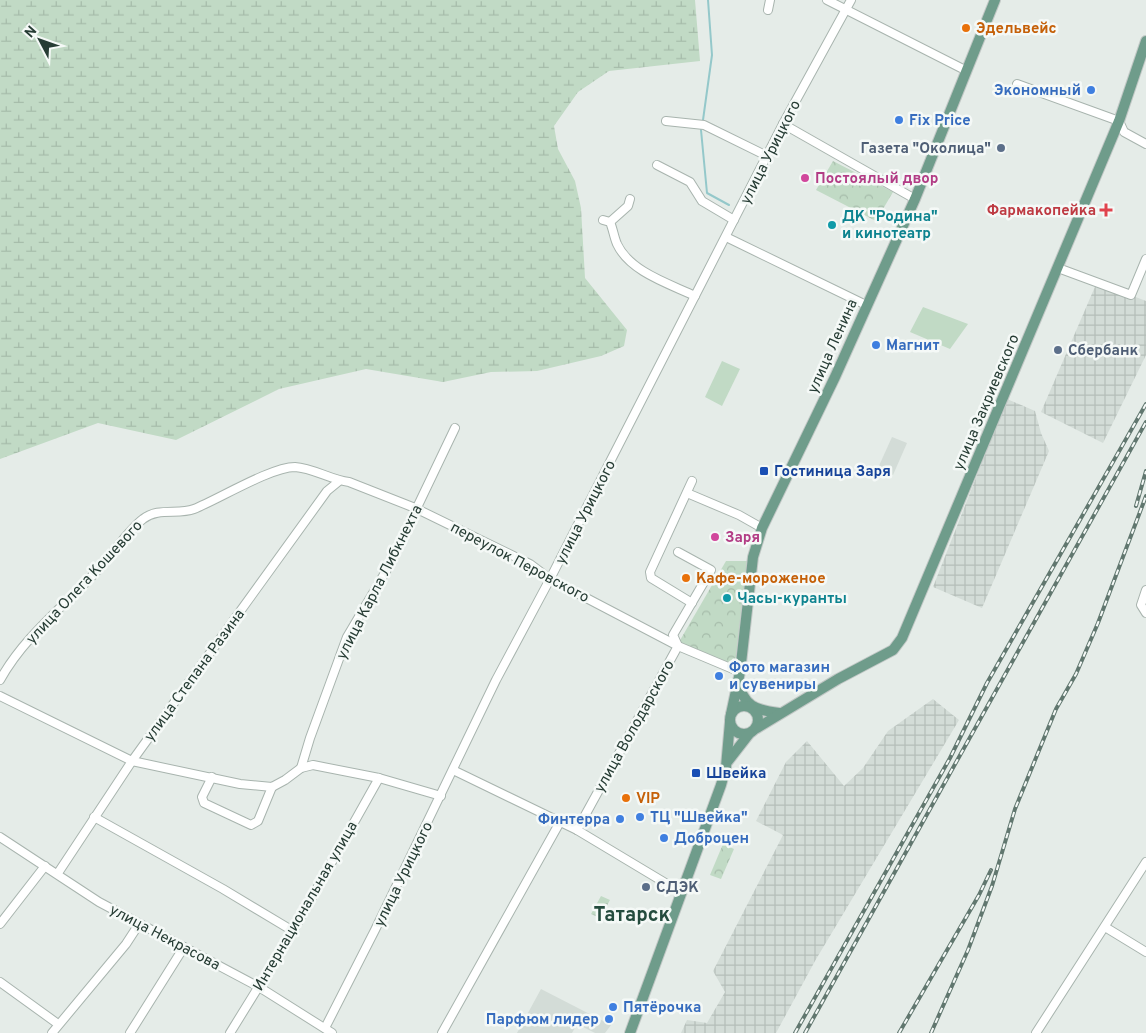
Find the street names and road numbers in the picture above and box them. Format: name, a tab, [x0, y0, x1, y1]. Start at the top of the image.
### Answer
street label: улица Урицкого	[737, 97, 806, 208]
street label: улица Ленина	[804, 297, 863, 397]
street label: улица Закриевского	[950, 332, 1025, 474]
street label: улица Урицкого	[552, 457, 621, 568]
street label: улица Карла Либкнехта	[333, 502, 428, 663]
street label: улица Олега Кошевого	[23, 517, 147, 649]
street label: переулок Перовского	[447, 519, 592, 608]
street label: улица Степана Разина	[141, 606, 250, 746]
street label: улица Володарского	[591, 657, 680, 796]
street label: Интернациональная улица	[250, 818, 363, 995]
street label: улица Урицкого	[371, 819, 438, 930]
street label: улица Некрасова	[106, 901, 223, 976]

